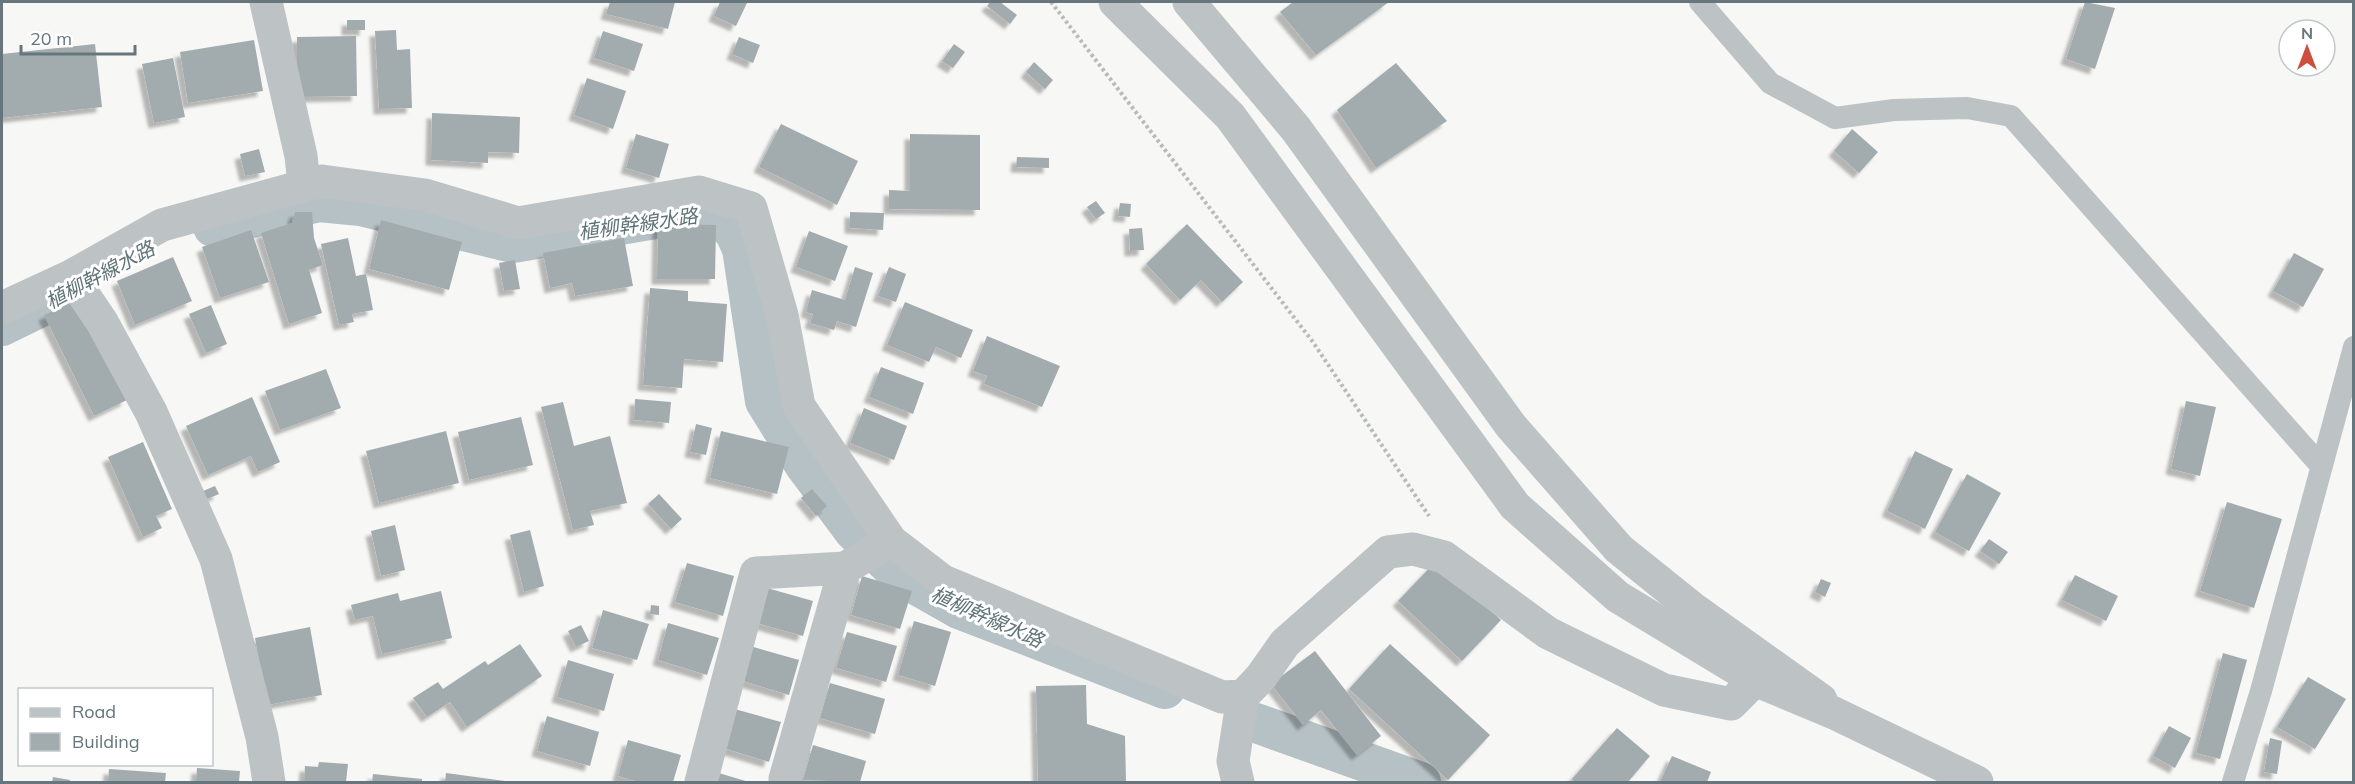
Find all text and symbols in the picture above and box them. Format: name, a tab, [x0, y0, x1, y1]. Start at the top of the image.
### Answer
scale bar	[21, 18, 135, 56]
north arrow	[2277, 18, 2337, 78]
text: N	[2301, 23, 2313, 43]
text: 20 m	[30, 27, 72, 50]
water label: 植柳幹線水路	[577, 202, 701, 244]
water label: 植柳幹線水路	[41, 234, 160, 314]
water label: 植柳幹線水路	[927, 581, 1049, 653]
legend	[18, 688, 213, 766]
text: Road	[72, 700, 116, 723]
text: Building	[72, 730, 140, 753]

